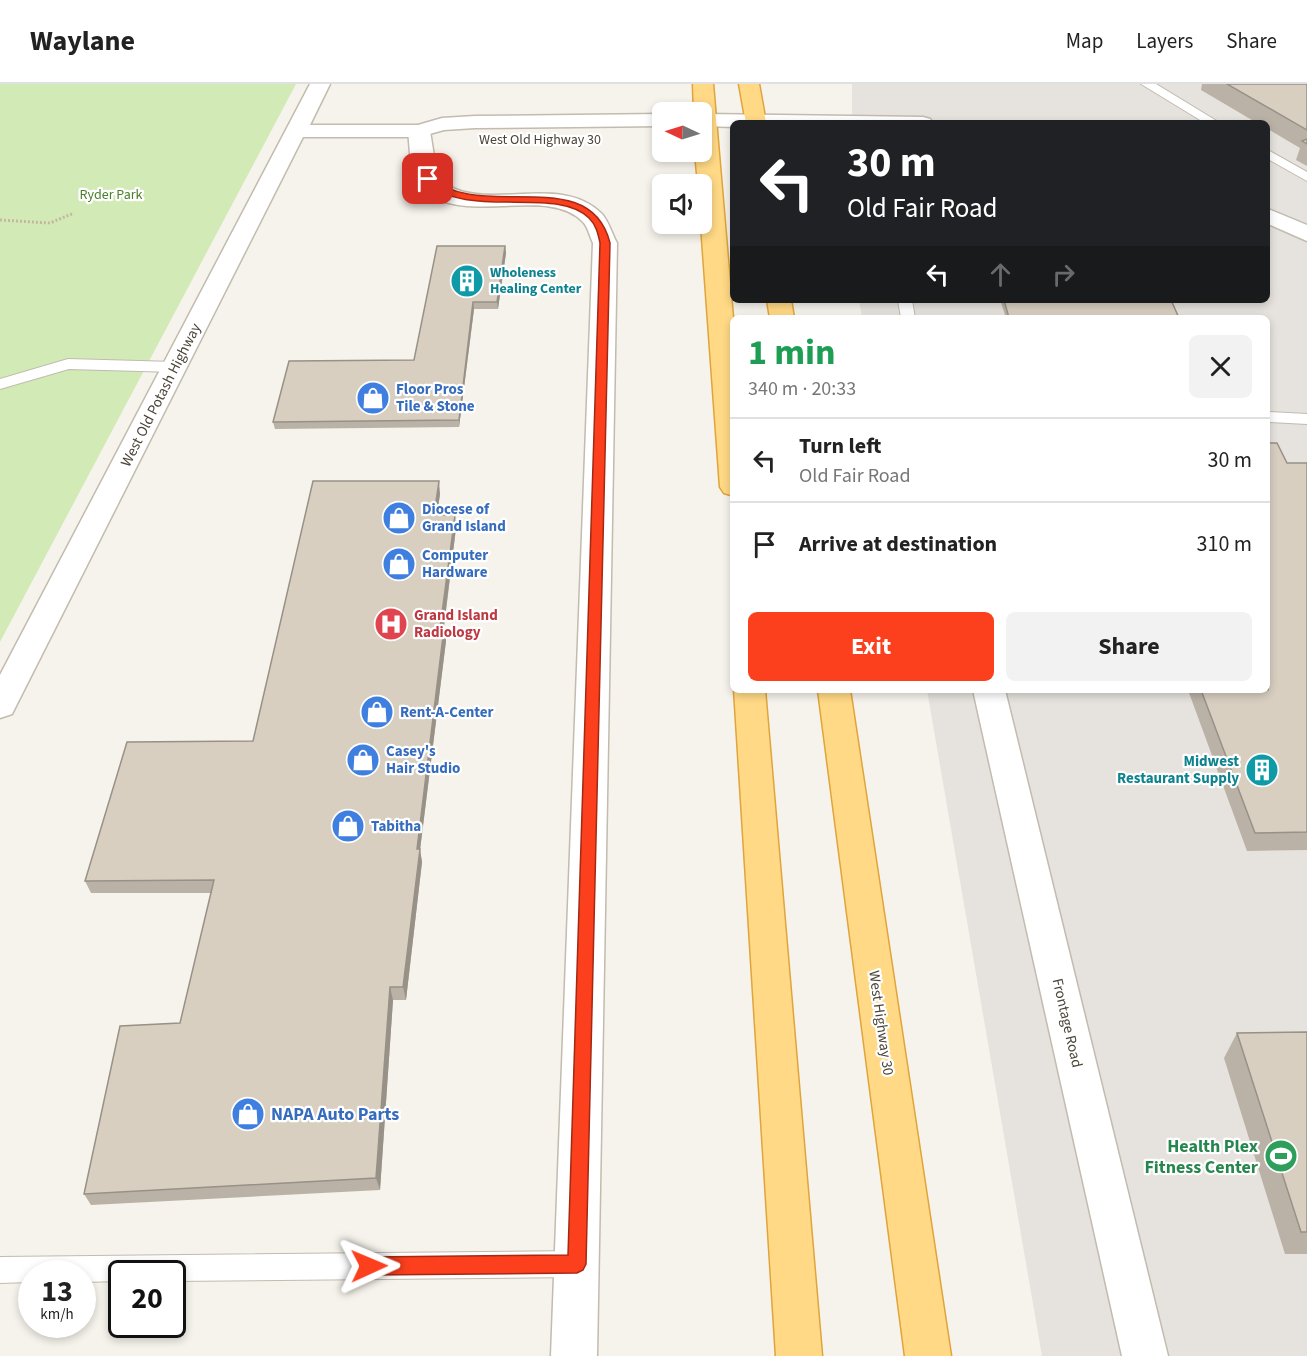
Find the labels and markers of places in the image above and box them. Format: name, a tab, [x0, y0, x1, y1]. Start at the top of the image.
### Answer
pin	[402, 153, 453, 204]
building icon: Wholeness Healing Center	[449, 263, 485, 299]
place label: Wholeness Healing Center	[490, 263, 582, 299]
place label: Floor Pros Tile & Stone	[396, 379, 475, 417]
shop icon: Floor Pros Tile & Stone	[355, 380, 391, 416]
place label: Diocese of Grand Island	[422, 499, 506, 537]
shop icon: Diocese of Grand Island	[381, 500, 417, 536]
place label: Computer Hardware	[422, 545, 488, 583]
shop icon: Computer Hardware	[381, 546, 417, 582]
place label: Grand Island Radiology	[414, 605, 498, 643]
hospital icon: Grand Island Radiology	[373, 606, 409, 642]
shop icon: Rent-A-Center	[359, 694, 395, 730]
place label: Rent-A-Center	[400, 702, 493, 723]
place label: Casey's Hair Studio	[386, 741, 460, 779]
shop icon: Casey's Hair Studio	[345, 742, 381, 778]
place label: Midwest Restaurant Supply	[1117, 751, 1239, 789]
building icon: Midwest Restaurant Supply	[1244, 752, 1280, 788]
shop icon: Tabitha	[330, 808, 366, 844]
place label: Tabitha	[371, 816, 421, 837]
shop icon: NAPA Auto Parts	[230, 1096, 266, 1132]
place label: NAPA Auto Parts	[271, 1102, 399, 1127]
place label: Health Plex Fitness Center	[1144, 1134, 1259, 1180]
sports icon: Health Plex Fitness Center	[1263, 1138, 1299, 1174]

